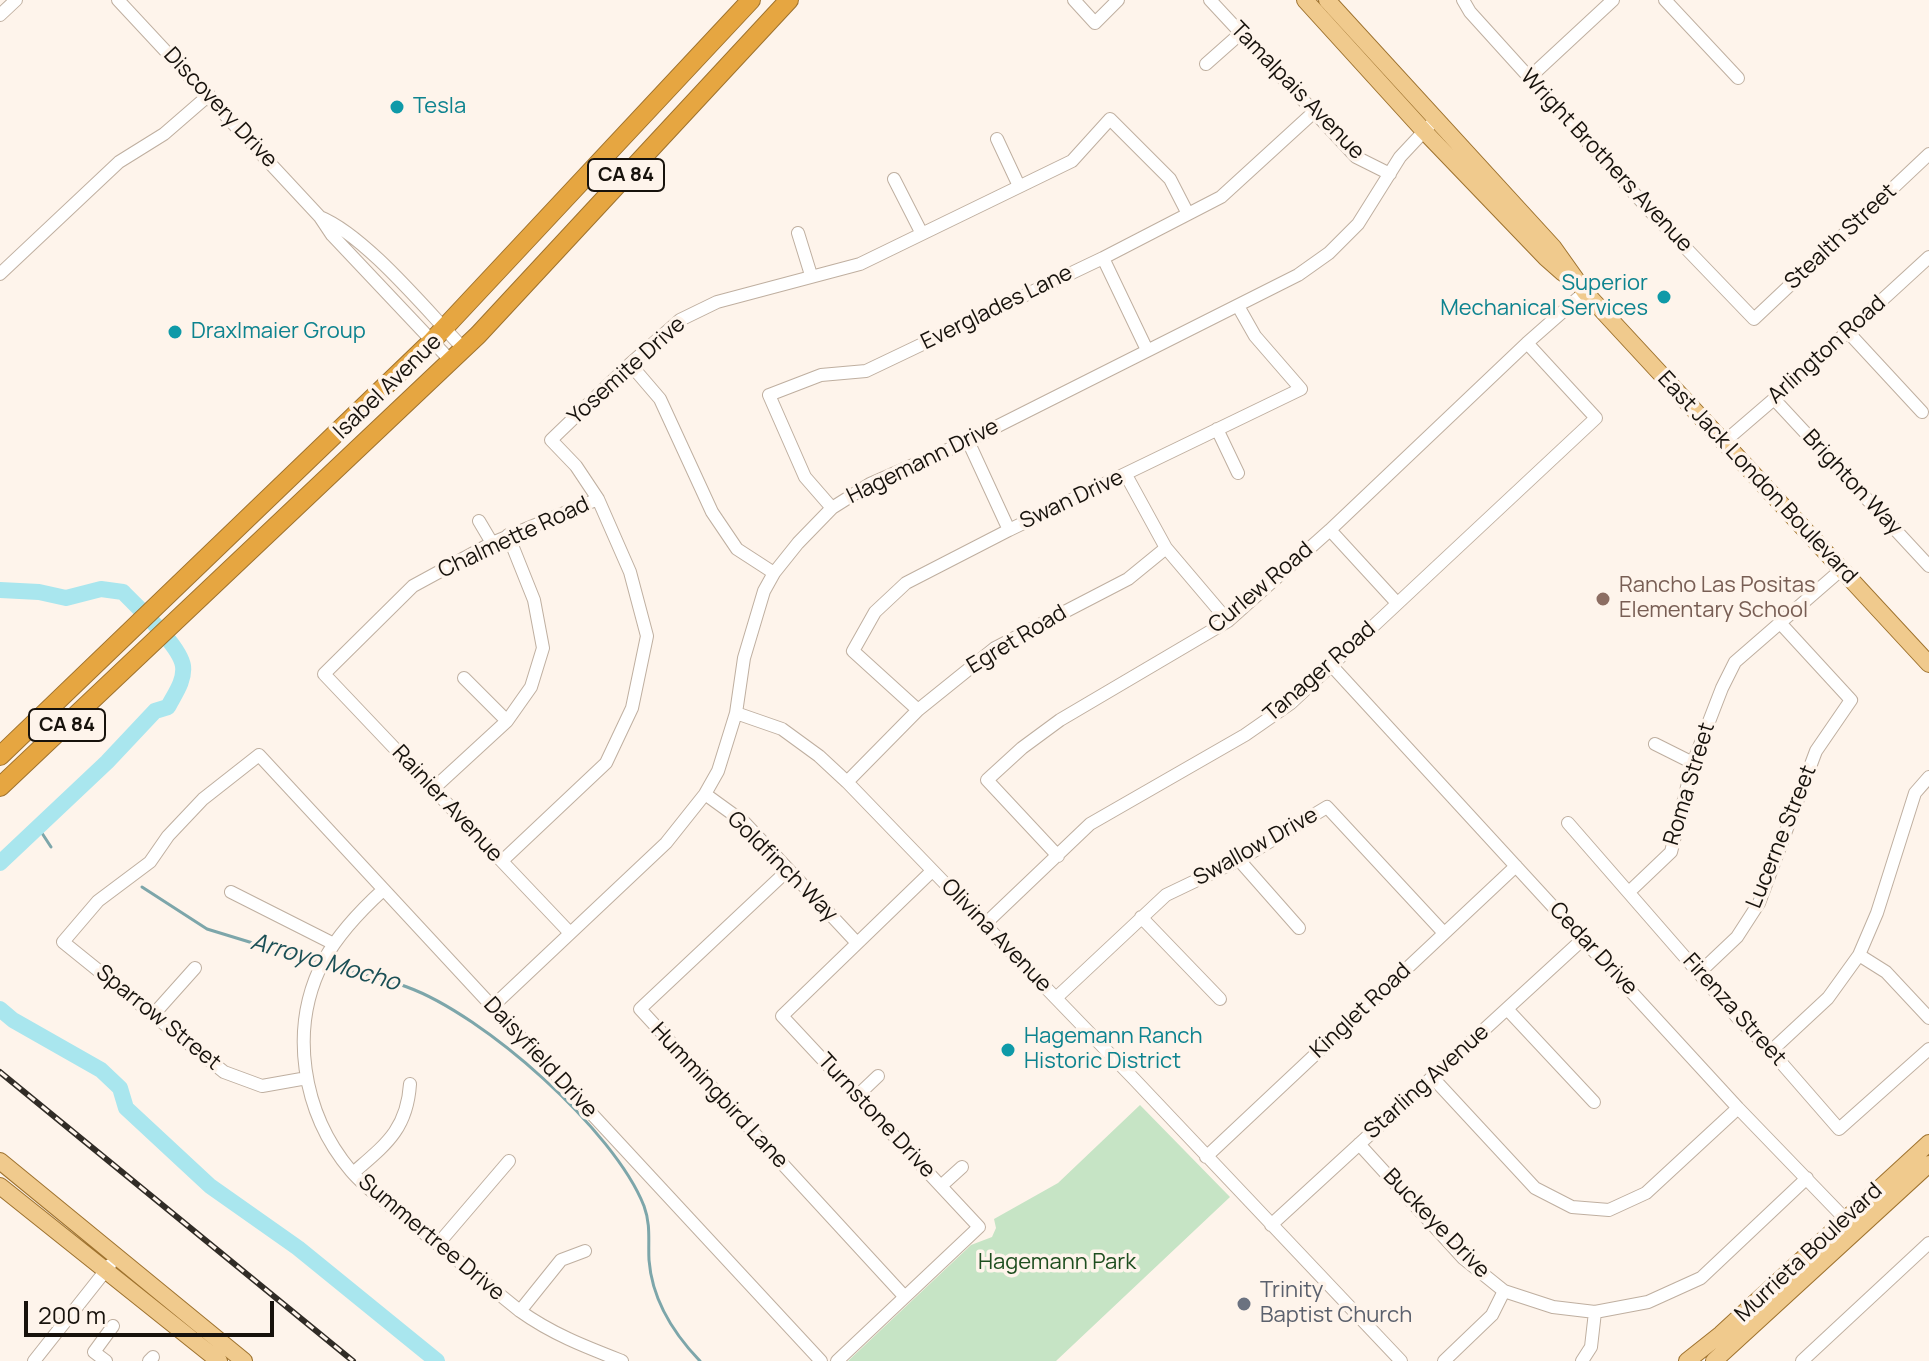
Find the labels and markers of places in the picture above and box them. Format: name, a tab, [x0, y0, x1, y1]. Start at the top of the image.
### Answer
place label: Tesla	[413, 94, 466, 120]
marker: Tesla	[388, 98, 406, 116]
place label: Superior Mechanical Services	[1440, 271, 1648, 322]
marker: Superior Mechanical Services	[1655, 288, 1673, 306]
place label: Draxlmaier Group	[191, 319, 366, 345]
marker: Draxlmaier Group	[166, 323, 184, 341]
place label: Rancho Las Positas Elementary School	[1619, 573, 1816, 624]
marker: Rancho Las Positas Elementary School	[1594, 590, 1612, 608]
place label: Hagemann Ranch Historic District	[1024, 1024, 1203, 1076]
marker: Hagemann Ranch Historic District	[999, 1041, 1017, 1059]
place label: Trinity Baptist Church	[1260, 1278, 1412, 1330]
marker: Trinity Baptist Church	[1235, 1295, 1253, 1313]

